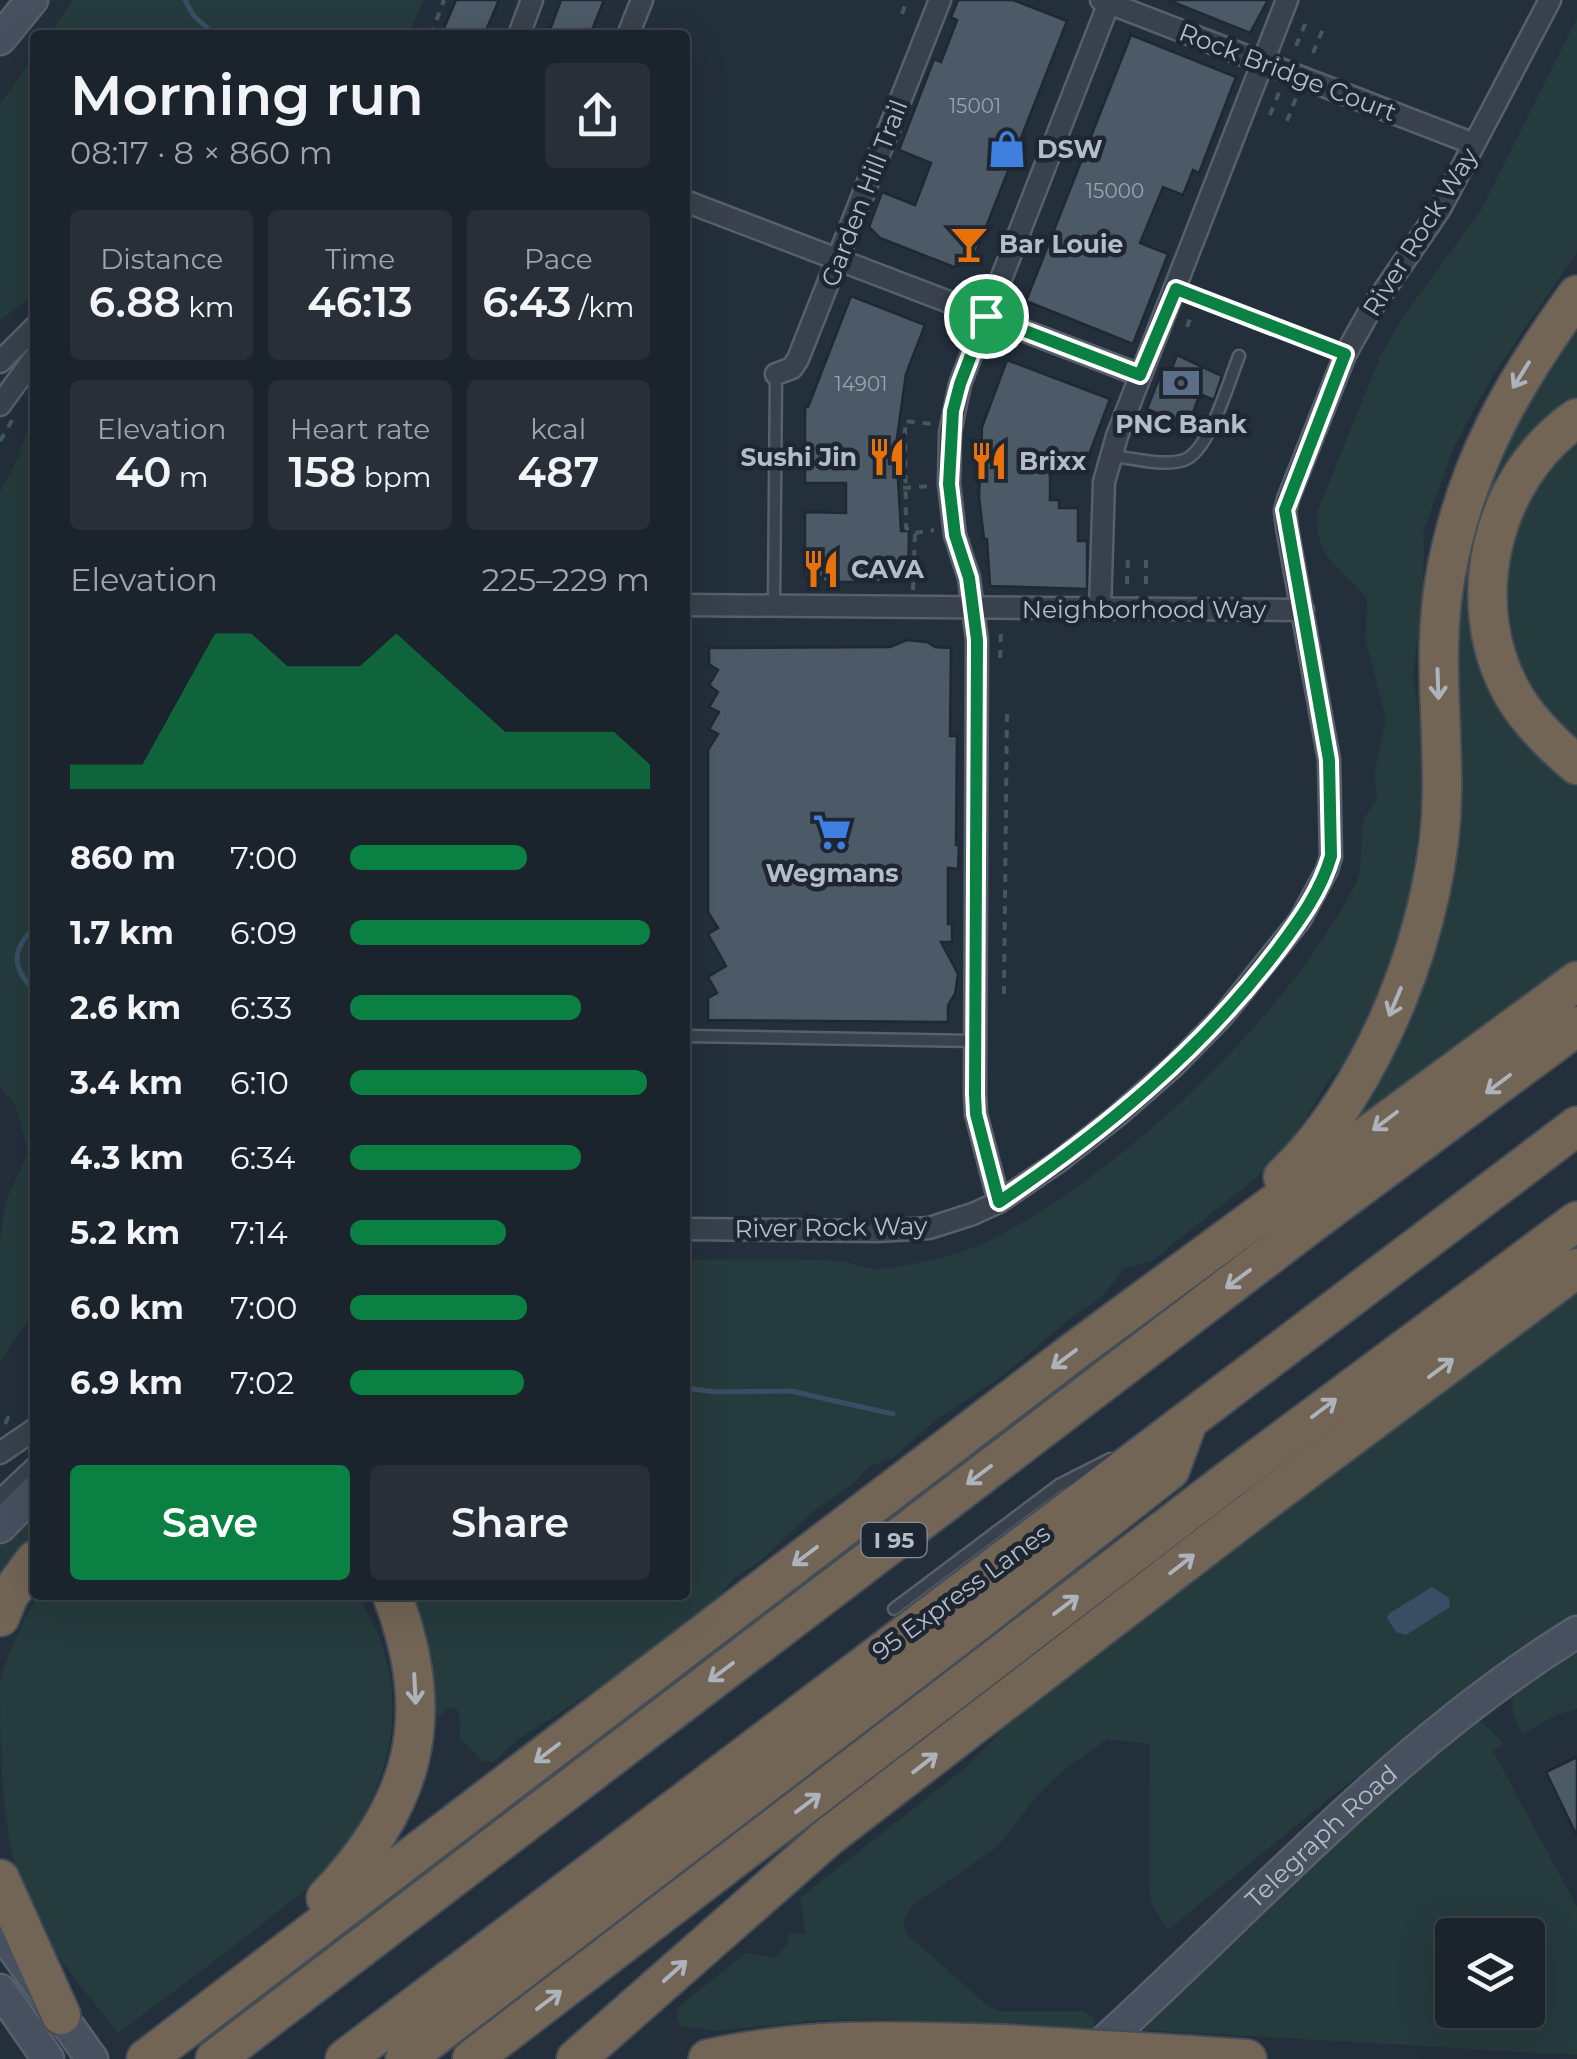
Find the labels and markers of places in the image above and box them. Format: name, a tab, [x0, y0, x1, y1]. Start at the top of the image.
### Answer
shop icon: DSW	[986, 128, 1028, 170]
place label: DSW	[1037, 134, 1103, 164]
bar icon: Bar Louie	[948, 223, 990, 265]
place label: Bar Louie	[999, 229, 1123, 259]
pin	[944, 274, 1029, 359]
bank icon: PNC Bank	[1160, 362, 1202, 404]
place label: PNC Bank	[1115, 409, 1247, 439]
restaurant icon: Sushi Jin	[866, 436, 908, 478]
restaurant icon: Brixx	[968, 440, 1010, 482]
place label: Sushi Jin	[740, 442, 857, 472]
place label: Brixx	[1019, 446, 1086, 476]
restaurant icon: CAVA	[800, 548, 842, 590]
place label: CAVA	[851, 554, 925, 584]
supermarket icon: Wegmans	[811, 811, 853, 853]
place label: Wegmans	[765, 858, 899, 888]

